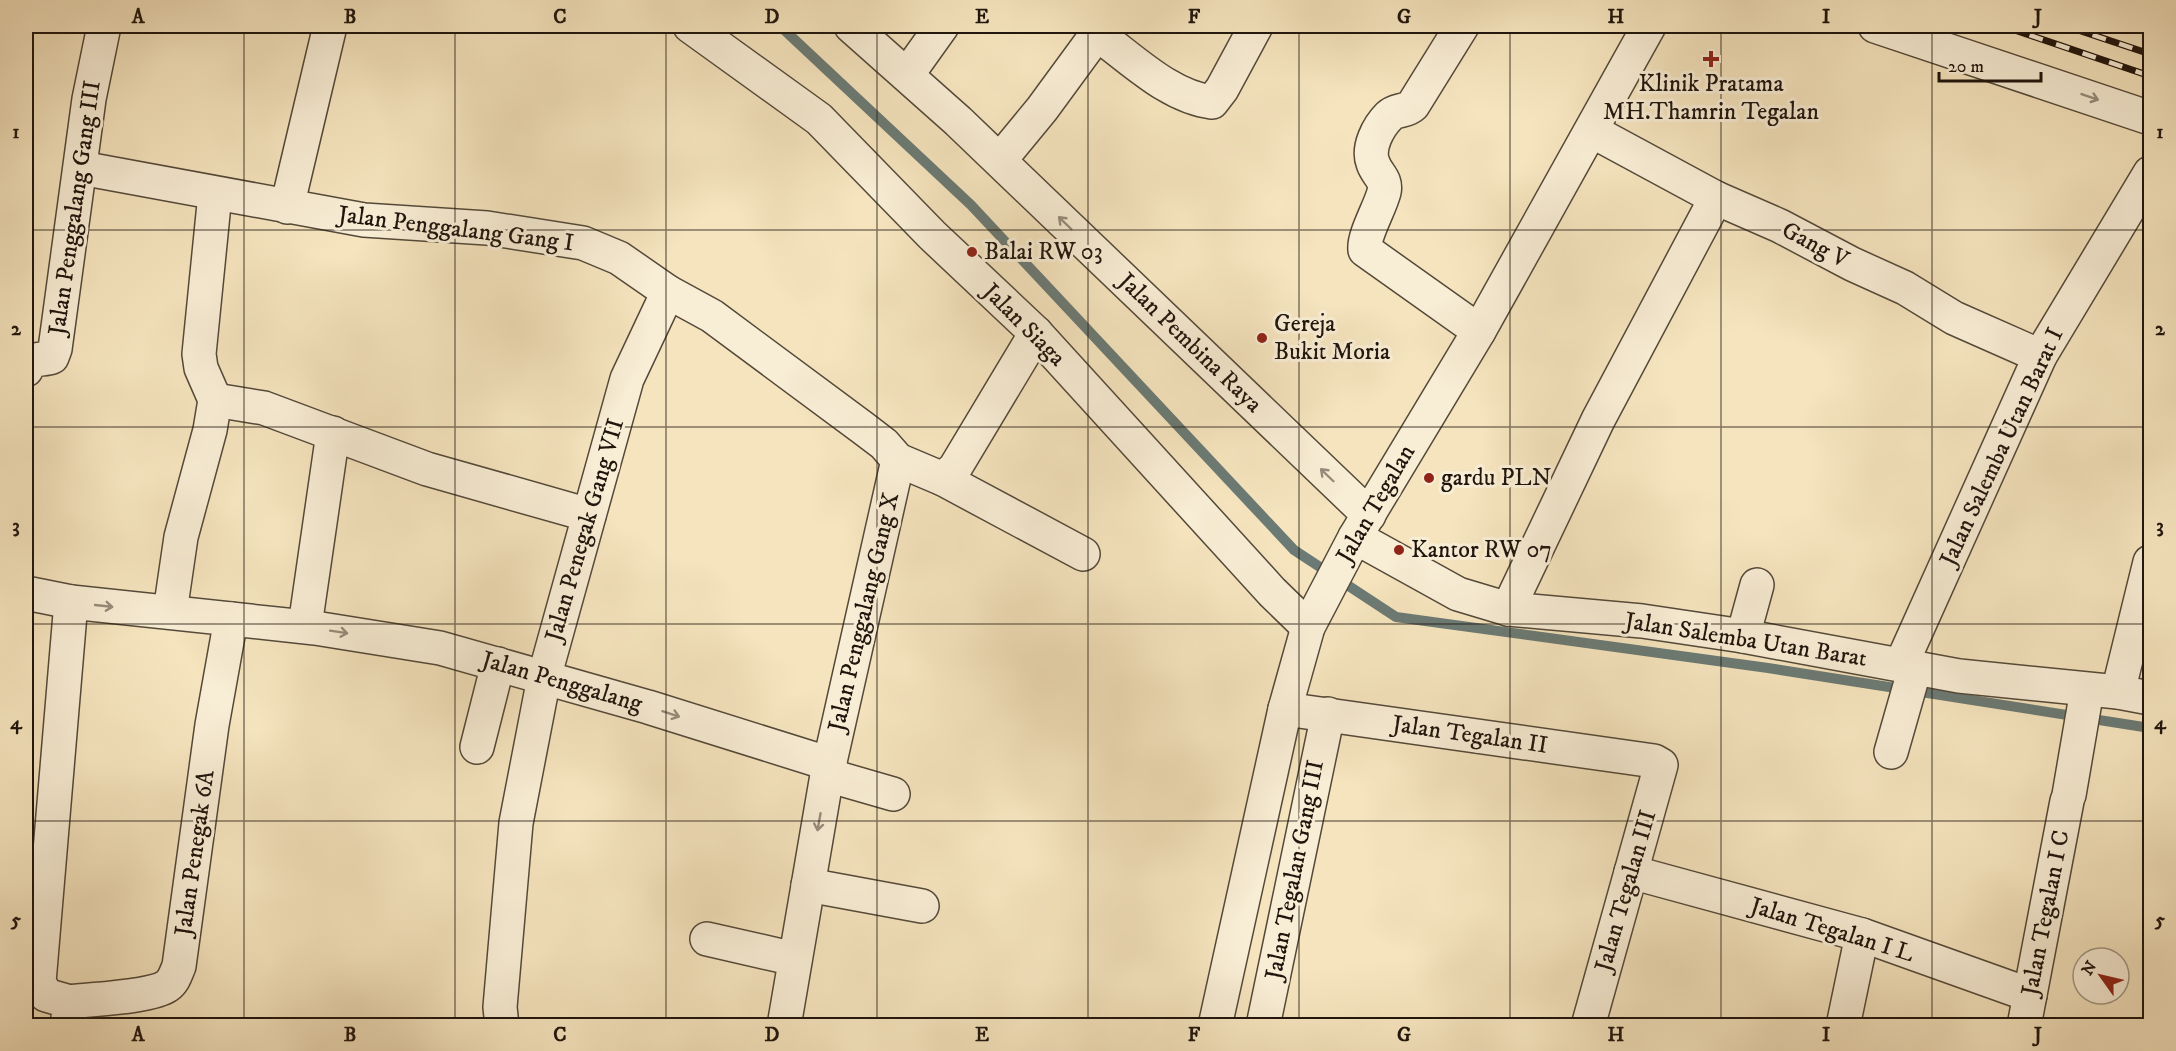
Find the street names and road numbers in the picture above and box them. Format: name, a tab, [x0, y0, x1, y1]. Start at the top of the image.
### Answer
street label: Jalan Penggalang Gang III	[42, 79, 108, 339]
street label: Jalan Penggalang Gang I	[335, 199, 576, 258]
street label: Gang V	[1776, 215, 1854, 275]
street label: Jalan Pembina Raya	[1110, 265, 1269, 420]
street label: Jalan Siaga	[975, 276, 1072, 373]
street label: Jalan Salemba Utan Barat I	[1933, 323, 2070, 573]
street label: Jalan Penegak Gang VII	[538, 415, 631, 647]
street label: Jalan Tegalan	[1329, 439, 1422, 570]
street label: Jalan Penggalang Gang X	[821, 489, 906, 736]
street label: Jalan Salemba Utan Barat	[1621, 606, 1869, 674]
street label: Jalan Penggalang	[476, 644, 646, 719]
street label: Jalan Tegalan II	[1388, 709, 1550, 761]
street label: Jalan Tegalan Gang III	[1259, 758, 1331, 984]
street label: Jalan Penegak 6A	[168, 768, 222, 940]
street label: Jalan Tegalan III	[1588, 807, 1663, 977]
street label: Jalan Tegalan I C	[2015, 828, 2077, 1000]
street label: Jalan Tegalan I L	[1745, 890, 1917, 969]

